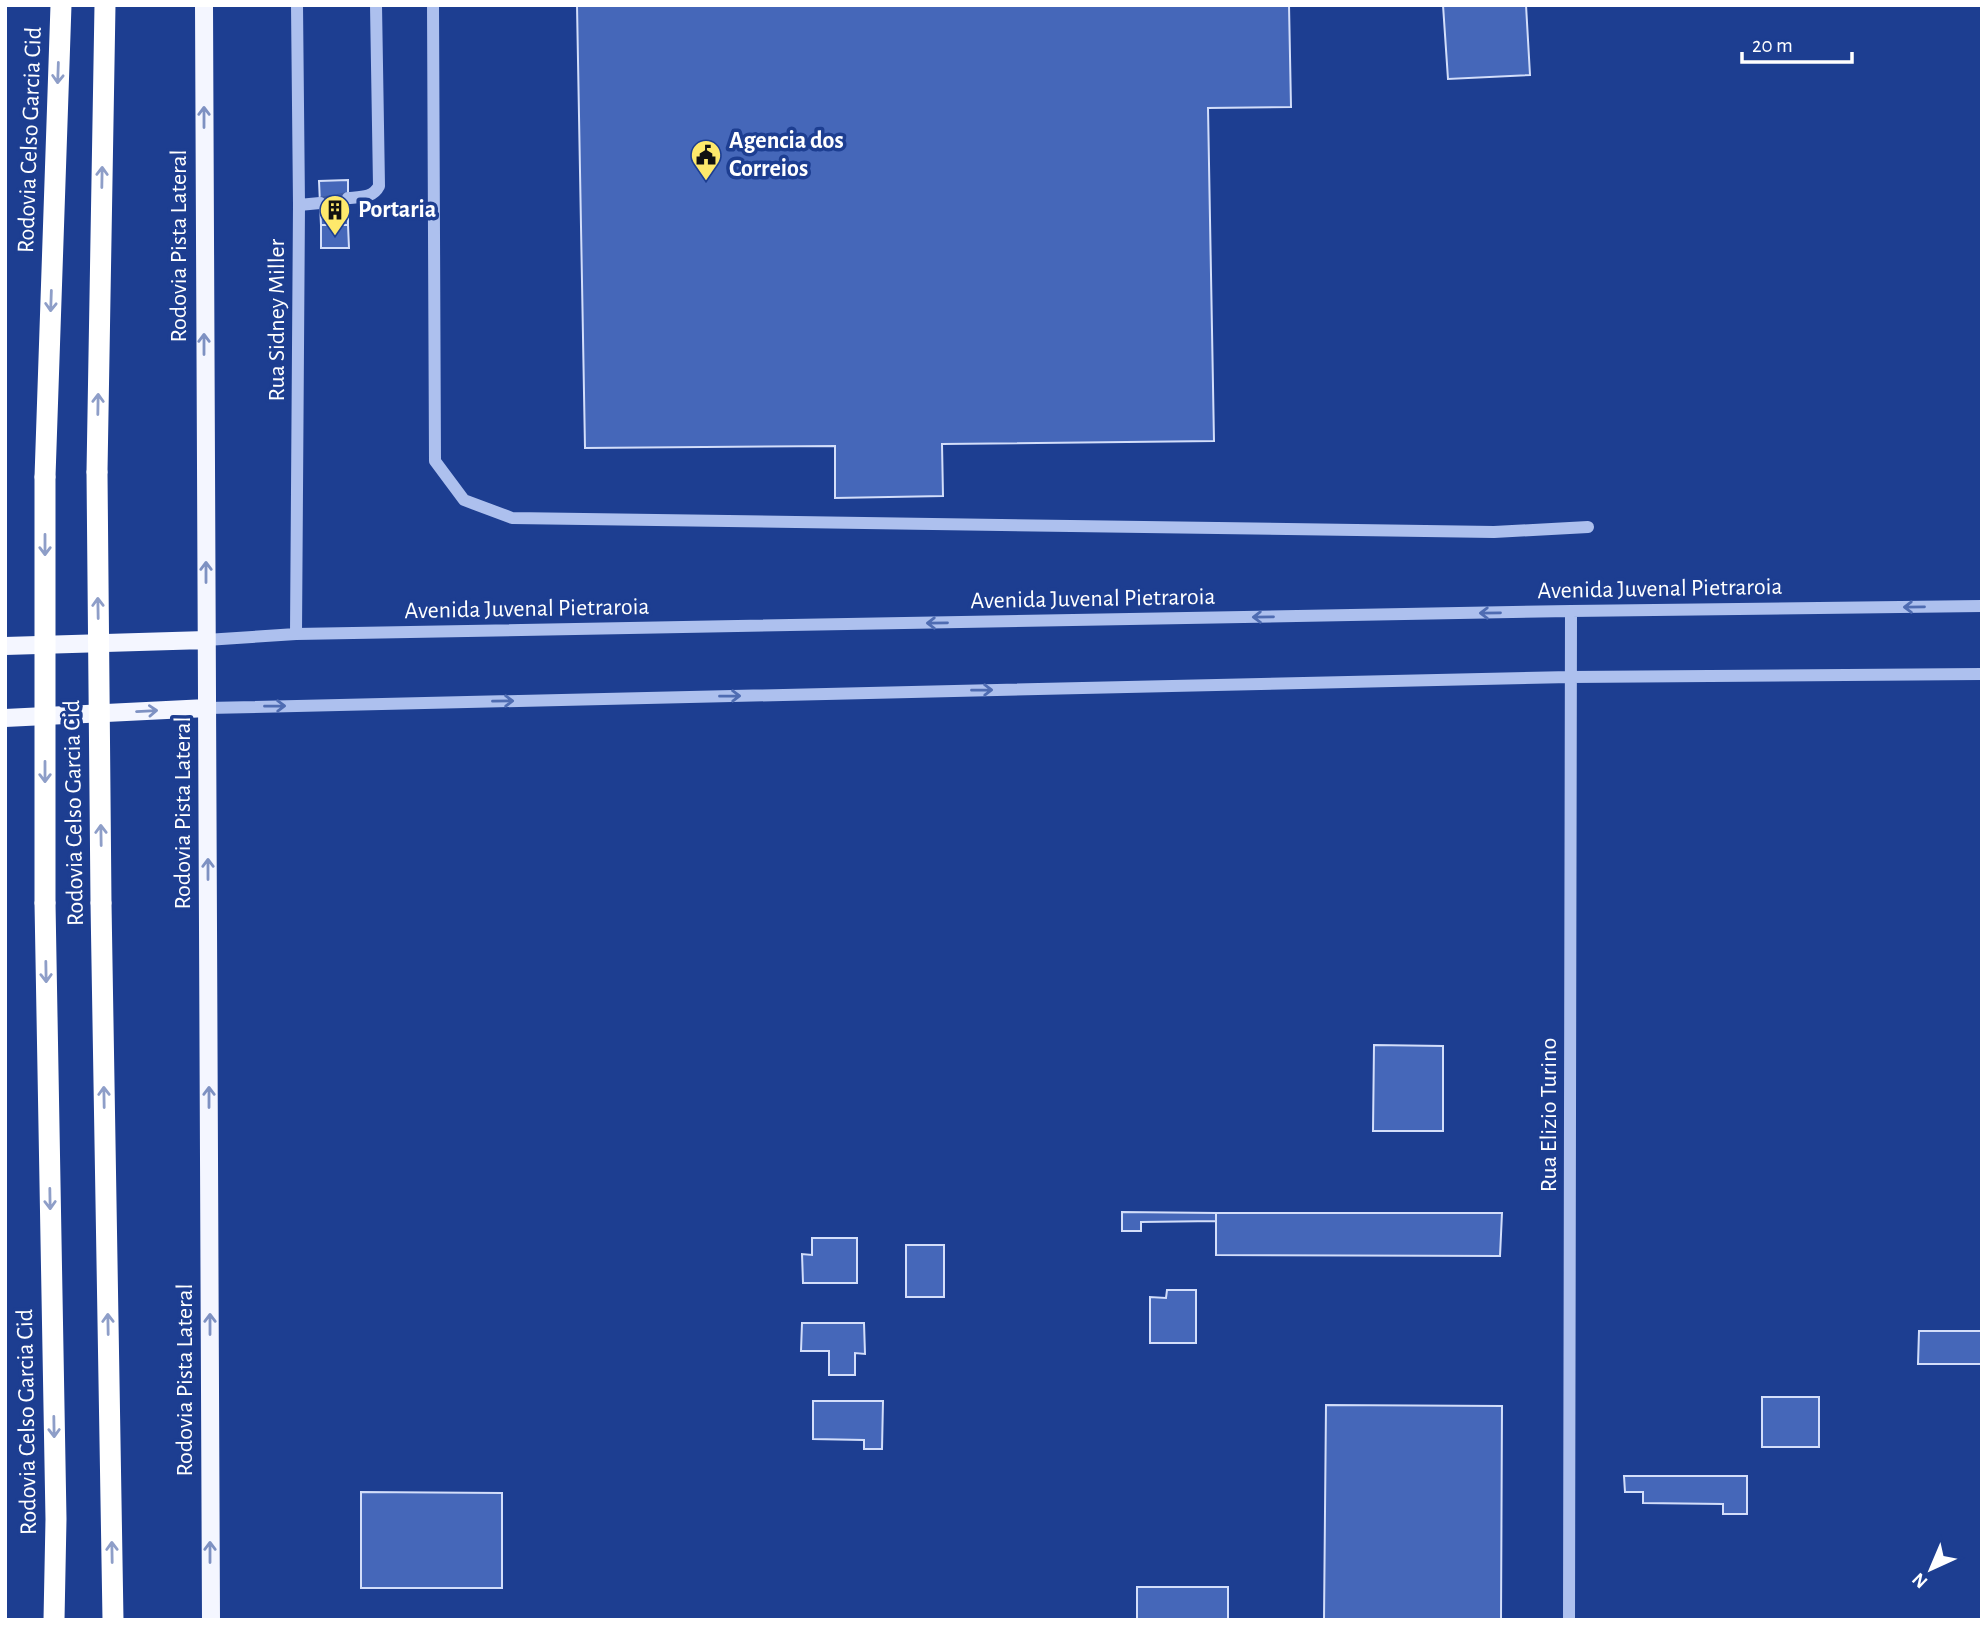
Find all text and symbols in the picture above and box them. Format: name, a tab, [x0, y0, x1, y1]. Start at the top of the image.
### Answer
scale bar	[1742, 21, 1852, 65]
street label: Rodovia Celso Garcia Cid	[14, 27, 46, 253]
text: 20 m	[1752, 35, 1793, 56]
one-way arrow	[52, 62, 65, 85]
one-way arrow	[197, 106, 211, 129]
place label: Agencia dos Correios	[729, 129, 844, 181]
public building icon: Agencia dos Correios	[689, 138, 723, 182]
street label: Rodovia Pista Lateral	[167, 150, 191, 342]
one-way arrow	[95, 165, 109, 188]
building icon: Portaria	[318, 193, 352, 237]
place label: Portaria	[358, 198, 436, 222]
street label: Rua Sidney Miller	[265, 238, 289, 401]
one-way arrow	[44, 289, 57, 312]
one-way arrow	[197, 333, 211, 356]
one-way arrow	[91, 393, 105, 416]
one-way arrow	[38, 533, 52, 556]
one-way arrow	[199, 561, 213, 584]
street label: Avenida Juvenal Pietraroia	[1537, 575, 1783, 603]
street label: Avenida Juvenal Pietraroia	[970, 585, 1216, 613]
street label: Avenida Juvenal Pietraroia	[404, 595, 650, 623]
one-way arrow	[91, 596, 105, 619]
one-way arrow	[1902, 600, 1925, 614]
one-way arrow	[1479, 606, 1502, 619]
one-way arrow	[1251, 610, 1274, 623]
one-way arrow	[926, 616, 949, 629]
one-way arrow	[970, 683, 993, 697]
one-way arrow	[718, 689, 741, 702]
one-way arrow	[491, 694, 514, 708]
one-way arrow	[264, 699, 287, 713]
street label: Rodovia Celso Garcia Cid	[60, 700, 88, 926]
one-way arrow	[135, 704, 158, 717]
street label: Rodovia Pista Lateral	[171, 717, 195, 909]
one-way arrow	[38, 761, 52, 784]
one-way arrow	[94, 824, 107, 847]
one-way arrow	[201, 858, 215, 881]
one-way arrow	[39, 960, 53, 983]
street label: Rua Elizio Turino	[1537, 1038, 1561, 1192]
one-way arrow	[98, 1085, 111, 1108]
one-way arrow	[202, 1085, 216, 1108]
one-way arrow	[43, 1187, 57, 1210]
street label: Rodovia Pista Lateral	[173, 1284, 197, 1476]
street label: Rodovia Celso Garcia Cid	[13, 1309, 41, 1535]
one-way arrow	[101, 1313, 115, 1336]
one-way arrow	[203, 1313, 217, 1336]
one-way arrow	[47, 1415, 61, 1438]
north arrow	[1896, 1534, 1966, 1604]
one-way arrow	[105, 1540, 119, 1563]
one-way arrow	[204, 1540, 217, 1563]
text: N	[1909, 1569, 1932, 1592]

